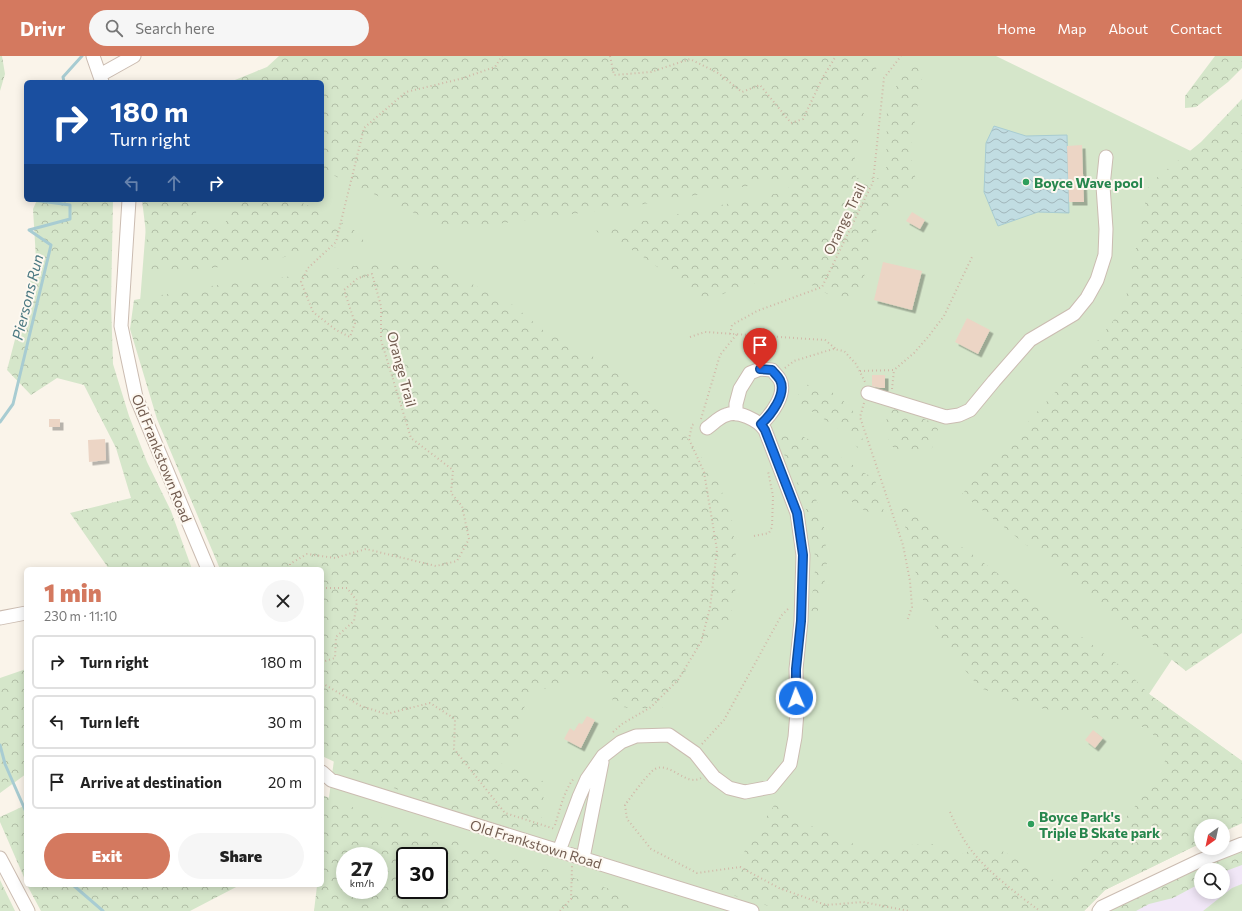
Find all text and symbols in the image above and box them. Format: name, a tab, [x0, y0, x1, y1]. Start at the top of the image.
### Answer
search box	[89, 10, 369, 46]
text: Drivr	[20, 17, 65, 40]
icon: search	[103, 17, 125, 39]
text: Search here	[135, 19, 215, 37]
text: Home	[997, 20, 1036, 37]
text: Map	[1058, 20, 1086, 37]
text: About	[1108, 20, 1148, 37]
text: Contact	[1170, 20, 1222, 37]
text: 180 m	[110, 94, 188, 128]
icon: right	[44, 96, 96, 148]
text: Turn right	[110, 128, 190, 150]
icon: left	[121, 172, 143, 194]
icon: ahead	[163, 172, 185, 194]
icon: right	[205, 172, 227, 194]
place label: Boyce Wave pool	[1034, 174, 1143, 191]
marker: Boyce Wave pool	[1021, 177, 1031, 187]
street label: Orange Trail	[819, 180, 869, 258]
water label: Piersons Run	[8, 252, 46, 342]
pin	[743, 328, 777, 369]
street label: Orange Trail	[384, 329, 420, 409]
icon: arrive	[749, 334, 771, 356]
street label: Old Frankstown Road	[129, 391, 195, 525]
text: 1 min	[44, 578, 102, 607]
button: close	[262, 580, 304, 622]
text: 230 m · 11:10	[44, 608, 117, 624]
icon: right	[46, 651, 68, 673]
text: Turn right	[80, 653, 149, 671]
text: 180 m	[261, 653, 302, 671]
position arrow	[775, 677, 817, 719]
icon: left	[46, 711, 68, 733]
text: Turn left	[80, 713, 139, 731]
text: 30 m	[268, 713, 302, 731]
icon: arrive	[46, 771, 68, 793]
text: Arrive at destination	[80, 773, 222, 791]
text: 20 m	[268, 773, 302, 791]
place label: Boyce Park's Triple B Skate park	[1039, 808, 1160, 841]
street label: Old Frankstown Road	[468, 816, 604, 872]
marker: Boyce Park's Triple B Skate park	[1026, 819, 1036, 829]
north arrow	[1194, 819, 1230, 855]
map controls	[1194, 819, 1230, 899]
button: Exit	[44, 833, 170, 879]
button: Share	[178, 833, 304, 879]
speed limit sign: 30	[396, 847, 448, 899]
text: 27	[351, 856, 373, 880]
button: search	[1194, 863, 1230, 899]
text: km/h	[350, 877, 374, 889]

